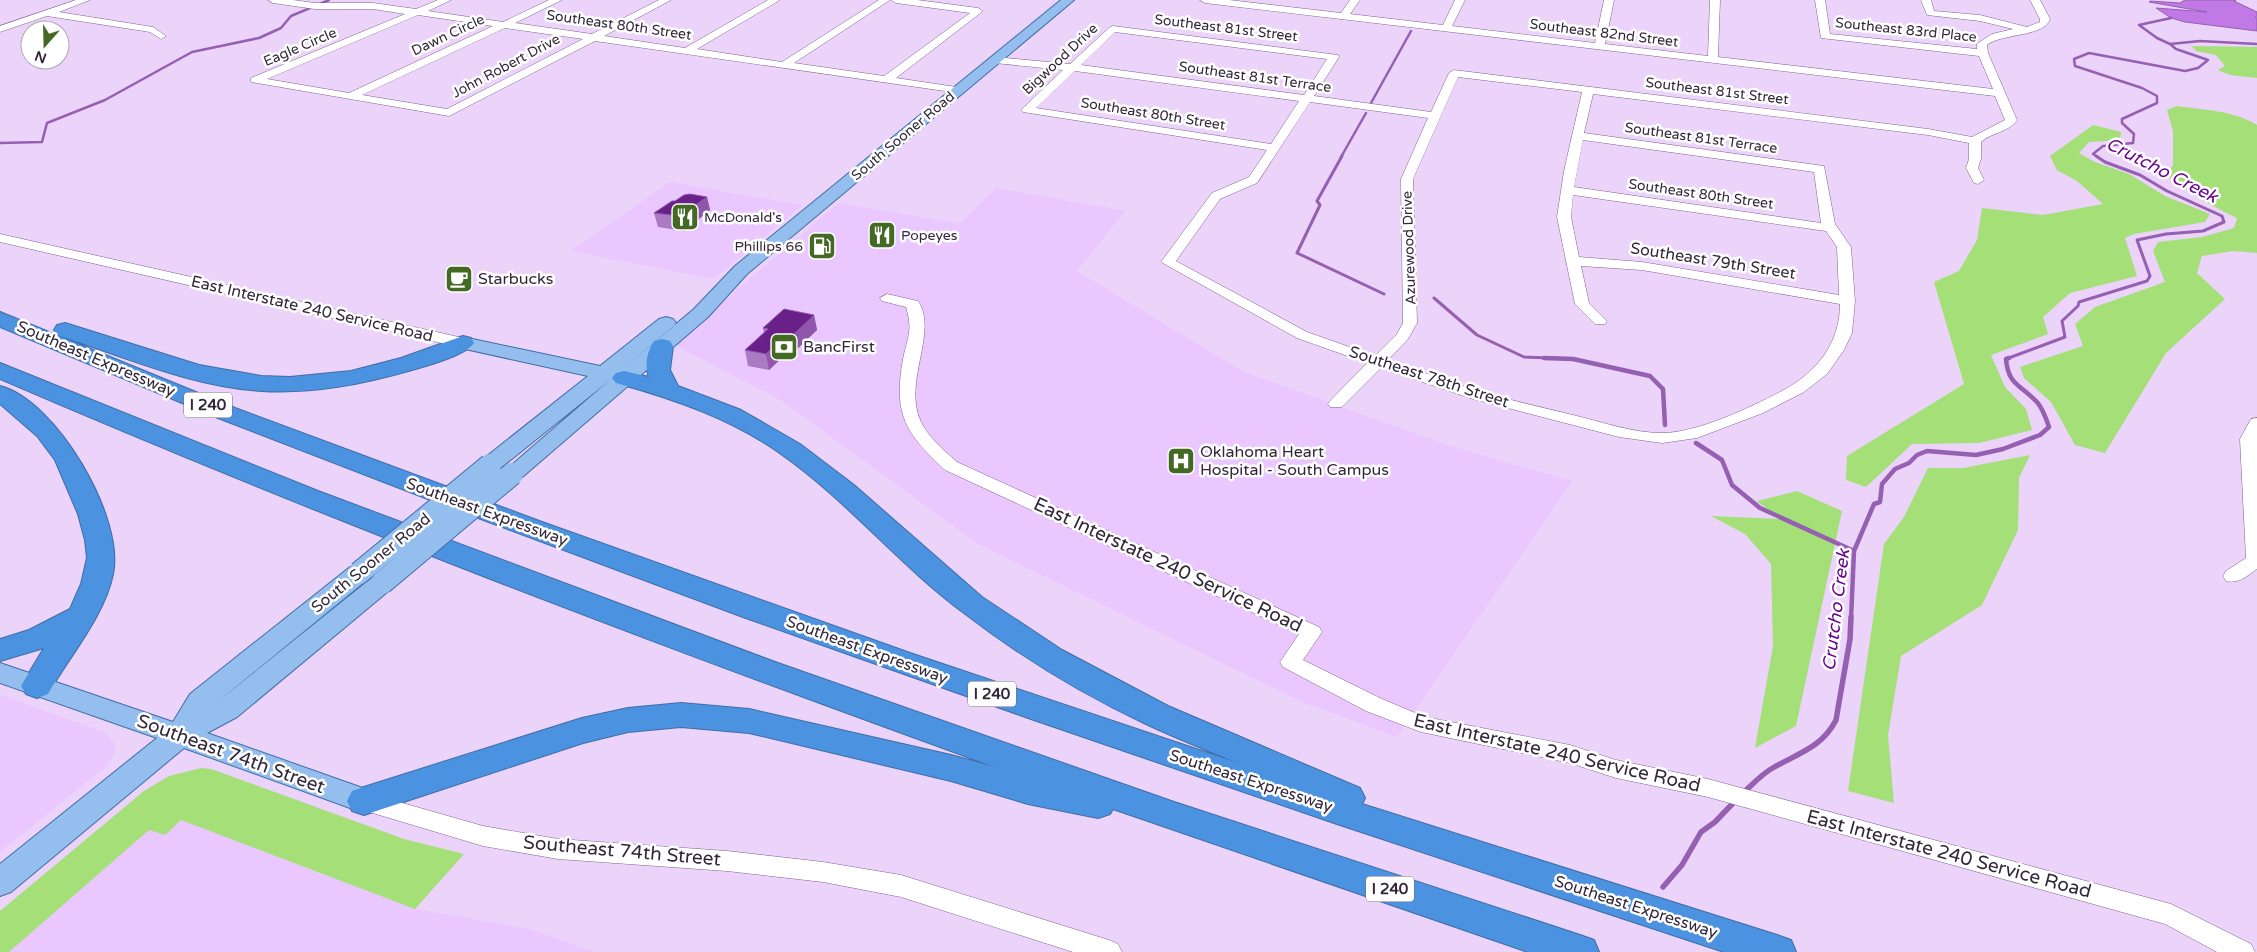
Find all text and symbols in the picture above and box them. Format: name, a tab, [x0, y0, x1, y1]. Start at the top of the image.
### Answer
street label: Southeast 80th Street	[545, 6, 693, 44]
street label: Dawn Circle	[409, 11, 487, 59]
street label: Southeast 81st Street	[1153, 11, 1299, 45]
street label: Southeast 83rd Place	[1834, 14, 1978, 46]
street label: Southeast 82nd Street	[1529, 15, 1680, 51]
north arrow	[20, 20, 70, 70]
street label: Bigwood Drive	[1019, 20, 1101, 98]
street label: Eagle Circle	[261, 24, 339, 70]
street label: John Robert Drive	[449, 30, 563, 102]
text: N	[33, 47, 49, 67]
street label: Southeast 81st Terrace	[1178, 58, 1332, 96]
street label: Southeast 81st Street	[1644, 74, 1790, 108]
street label: South Sooner Road	[848, 88, 958, 184]
street label: Southeast 80th Street	[1080, 94, 1227, 134]
street label: Southeast 81st Terrace	[1624, 119, 1778, 157]
water label: Crutcho Creek	[2102, 132, 2223, 208]
street label: Southeast 80th Street	[1627, 175, 1775, 213]
street label: Azurewood Drive	[1399, 191, 1419, 305]
restaurant icon: McDonald's	[670, 202, 700, 232]
place label: McDonald's	[704, 209, 782, 226]
restaurant icon: Popeyes	[867, 220, 897, 250]
place label: Popeyes	[901, 227, 958, 244]
fuel station icon: Phillips 66	[807, 231, 837, 261]
place label: Phillips 66	[734, 238, 803, 255]
street label: Southeast 79th Street	[1629, 238, 1797, 284]
cafe icon: Starbucks	[444, 264, 474, 294]
place label: Starbucks	[478, 269, 553, 289]
street label: East Interstate 240 Service Road	[189, 271, 435, 347]
street label: Southeast Expressway	[14, 317, 179, 402]
bank icon: BancFirst	[769, 332, 799, 362]
place label: BancFirst	[803, 337, 875, 357]
street label: Southeast 78th Street	[1347, 342, 1511, 412]
road number: I 240	[184, 392, 232, 418]
place label: Oklahoma Heart Hospital - South Campus	[1200, 442, 1389, 480]
hospital icon: Oklahoma Heart Hospital - South Campus	[1166, 446, 1196, 476]
street label: Southeast Expressway	[404, 473, 571, 551]
street label: East Interstate 240 Service Road	[1030, 493, 1306, 637]
street label: South Sooner Road	[307, 509, 435, 617]
water label: Crutcho Creek	[1818, 547, 1855, 672]
street label: Southeast Expressway	[784, 611, 951, 689]
road number: I 240	[968, 682, 1016, 706]
street label: East Interstate 240 Service Road	[1411, 709, 1703, 797]
street label: Southeast 74th Street	[134, 710, 328, 798]
street label: Southeast Expressway	[1167, 745, 1335, 817]
street label: East Interstate 240 Service Road	[1804, 805, 2094, 903]
street label: Southeast 74th Street	[522, 831, 722, 871]
street label: Southeast Expressway	[1552, 871, 1720, 943]
road number: I 240	[1366, 876, 1414, 902]

